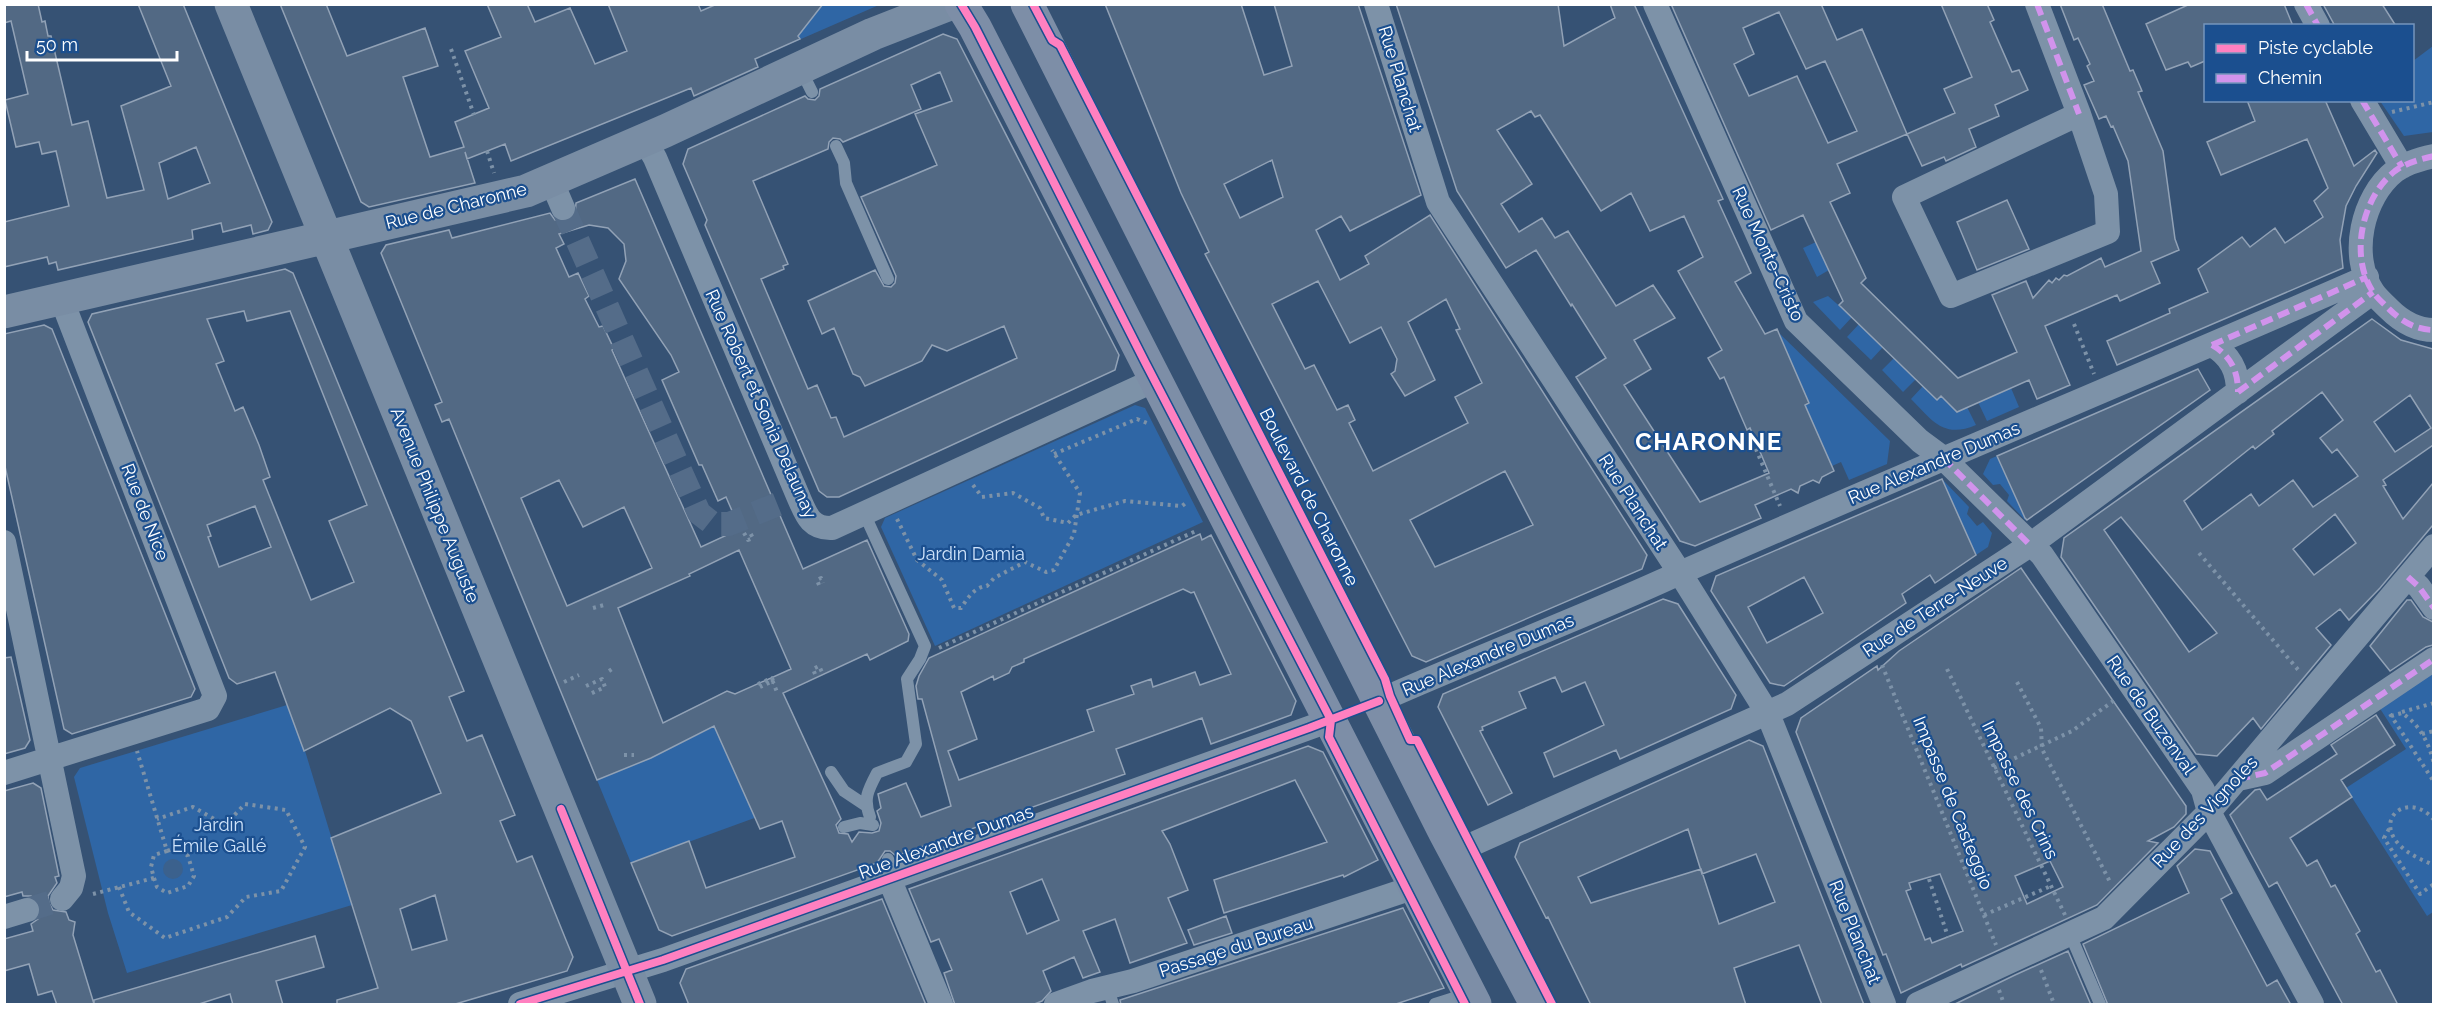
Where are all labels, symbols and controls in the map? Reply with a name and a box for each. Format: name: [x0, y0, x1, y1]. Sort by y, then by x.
street label: Rue Planchat: [1374, 23, 1427, 135]
scale bar: [27, 24, 177, 62]
legend: [2204, 24, 2414, 102]
text: 50 m: [36, 34, 78, 55]
text: Piste cyclable: [2258, 37, 2374, 58]
text: Chemin: [2258, 67, 2322, 88]
street label: Rue de Charonne: [383, 178, 529, 233]
street label: Rue Monte-Cristo: [1728, 183, 1809, 325]
street label: Rue Robert et Sonia Delaunay: [701, 286, 822, 522]
street label: Avenue Philippe Auguste: [387, 404, 484, 606]
street label: Boulevard de Charonne: [1255, 404, 1364, 590]
street label: Rue Alexandre Dumas: [1845, 417, 2023, 508]
district label: CHARONNE: [1635, 427, 1783, 456]
street label: Rue Planchat: [1595, 450, 1672, 554]
street label: Rue de Nice: [117, 460, 174, 564]
park label: Jardin Damia: [917, 543, 1025, 564]
street label: Rue de Terre-Neuve: [1858, 552, 2011, 661]
street label: Rue Alexandre Dumas: [1399, 609, 1577, 700]
street label: Rue de Buzenval: [2103, 651, 2200, 778]
street label: Impasse de Casteggio: [1909, 713, 1998, 893]
street label: Impasse des Crins: [1978, 717, 2063, 863]
street label: Rue des Vignoles: [2148, 751, 2262, 872]
street label: Rue Alexandre Dumas: [856, 800, 1036, 883]
park label: Jardin Émile Gallé: [172, 814, 267, 856]
street label: Rue Planchat: [1825, 877, 1886, 987]
street label: Passage du Bureau: [1156, 912, 1315, 981]

